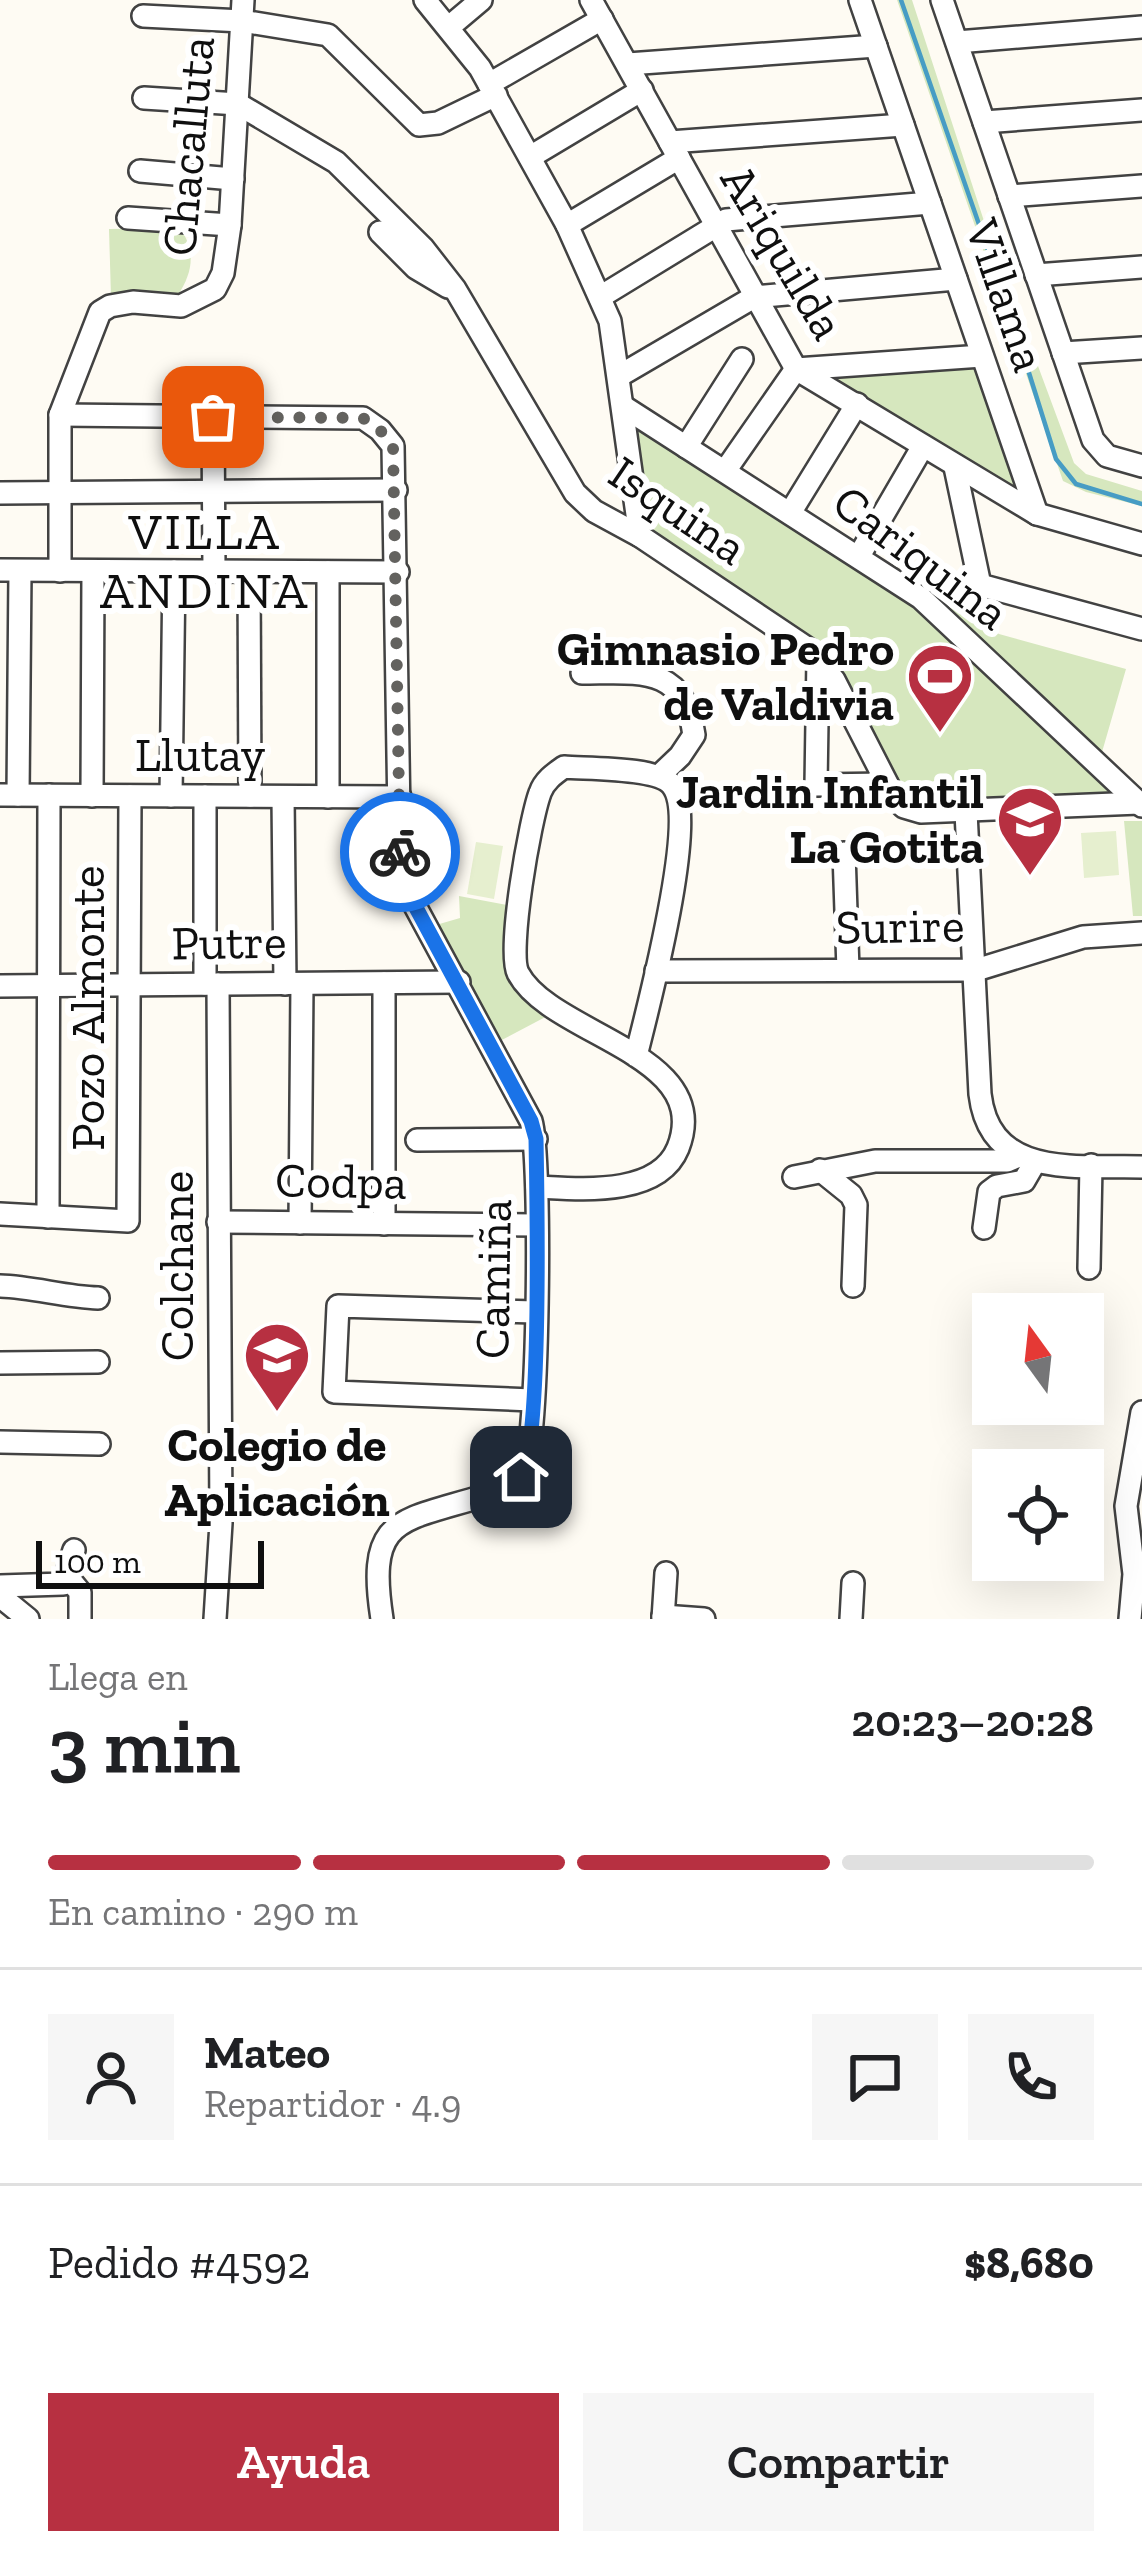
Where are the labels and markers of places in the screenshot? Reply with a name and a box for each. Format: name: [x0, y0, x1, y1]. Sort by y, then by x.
pin: [162, 366, 264, 468]
place label: Gimnasio Pedro de Valdivia: [557, 620, 894, 732]
sports icon: Gimnasio Pedro de Valdivia: [905, 641, 975, 735]
place label: Jardin Infantil La Gotita: [676, 763, 984, 875]
school or university icon: Jardin Infantil La Gotita: [995, 784, 1065, 878]
school or university icon: Colegio de Aplicación: [242, 1320, 312, 1414]
place label: Colegio de Aplicación: [164, 1416, 390, 1528]
pin: [470, 1426, 572, 1528]

